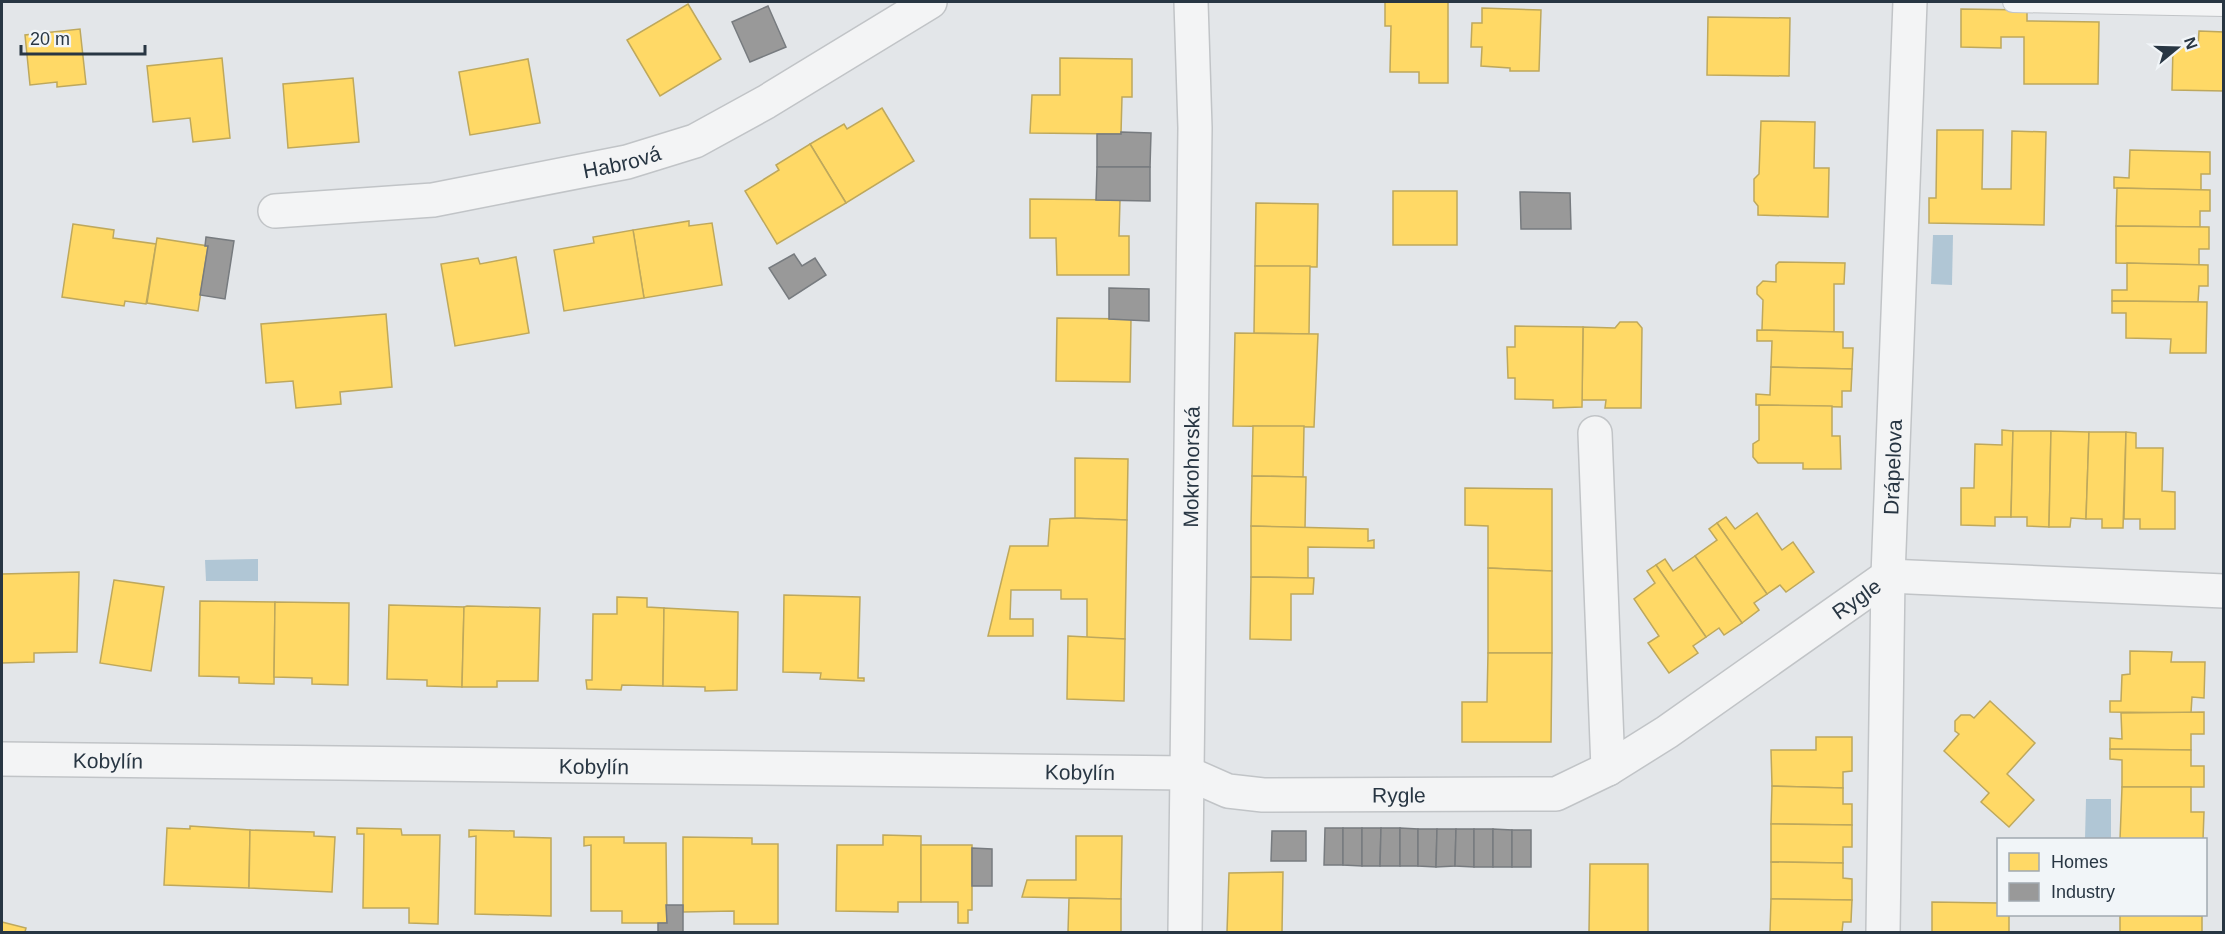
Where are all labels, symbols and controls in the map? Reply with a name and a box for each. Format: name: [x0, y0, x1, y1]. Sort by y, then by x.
scale bar: [21, 18, 146, 56]
north arrow: [2147, 18, 2207, 78]
text: 20 m: [30, 29, 70, 49]
text: N: [2181, 35, 2201, 52]
street label: Habrová: [581, 141, 664, 182]
street label: Mokrohorská: [1179, 406, 1203, 528]
street label: Drápelova: [1879, 419, 1906, 515]
street label: Rygle: [1828, 574, 1885, 623]
street label: Kobylín: [73, 748, 143, 772]
street label: Kobylín: [559, 754, 629, 778]
street label: Kobylín: [1045, 760, 1115, 784]
street label: Rygle: [1372, 783, 1426, 806]
legend: [1997, 838, 2207, 916]
text: Homes: [2051, 852, 2108, 872]
text: Industry: [2051, 882, 2115, 902]

